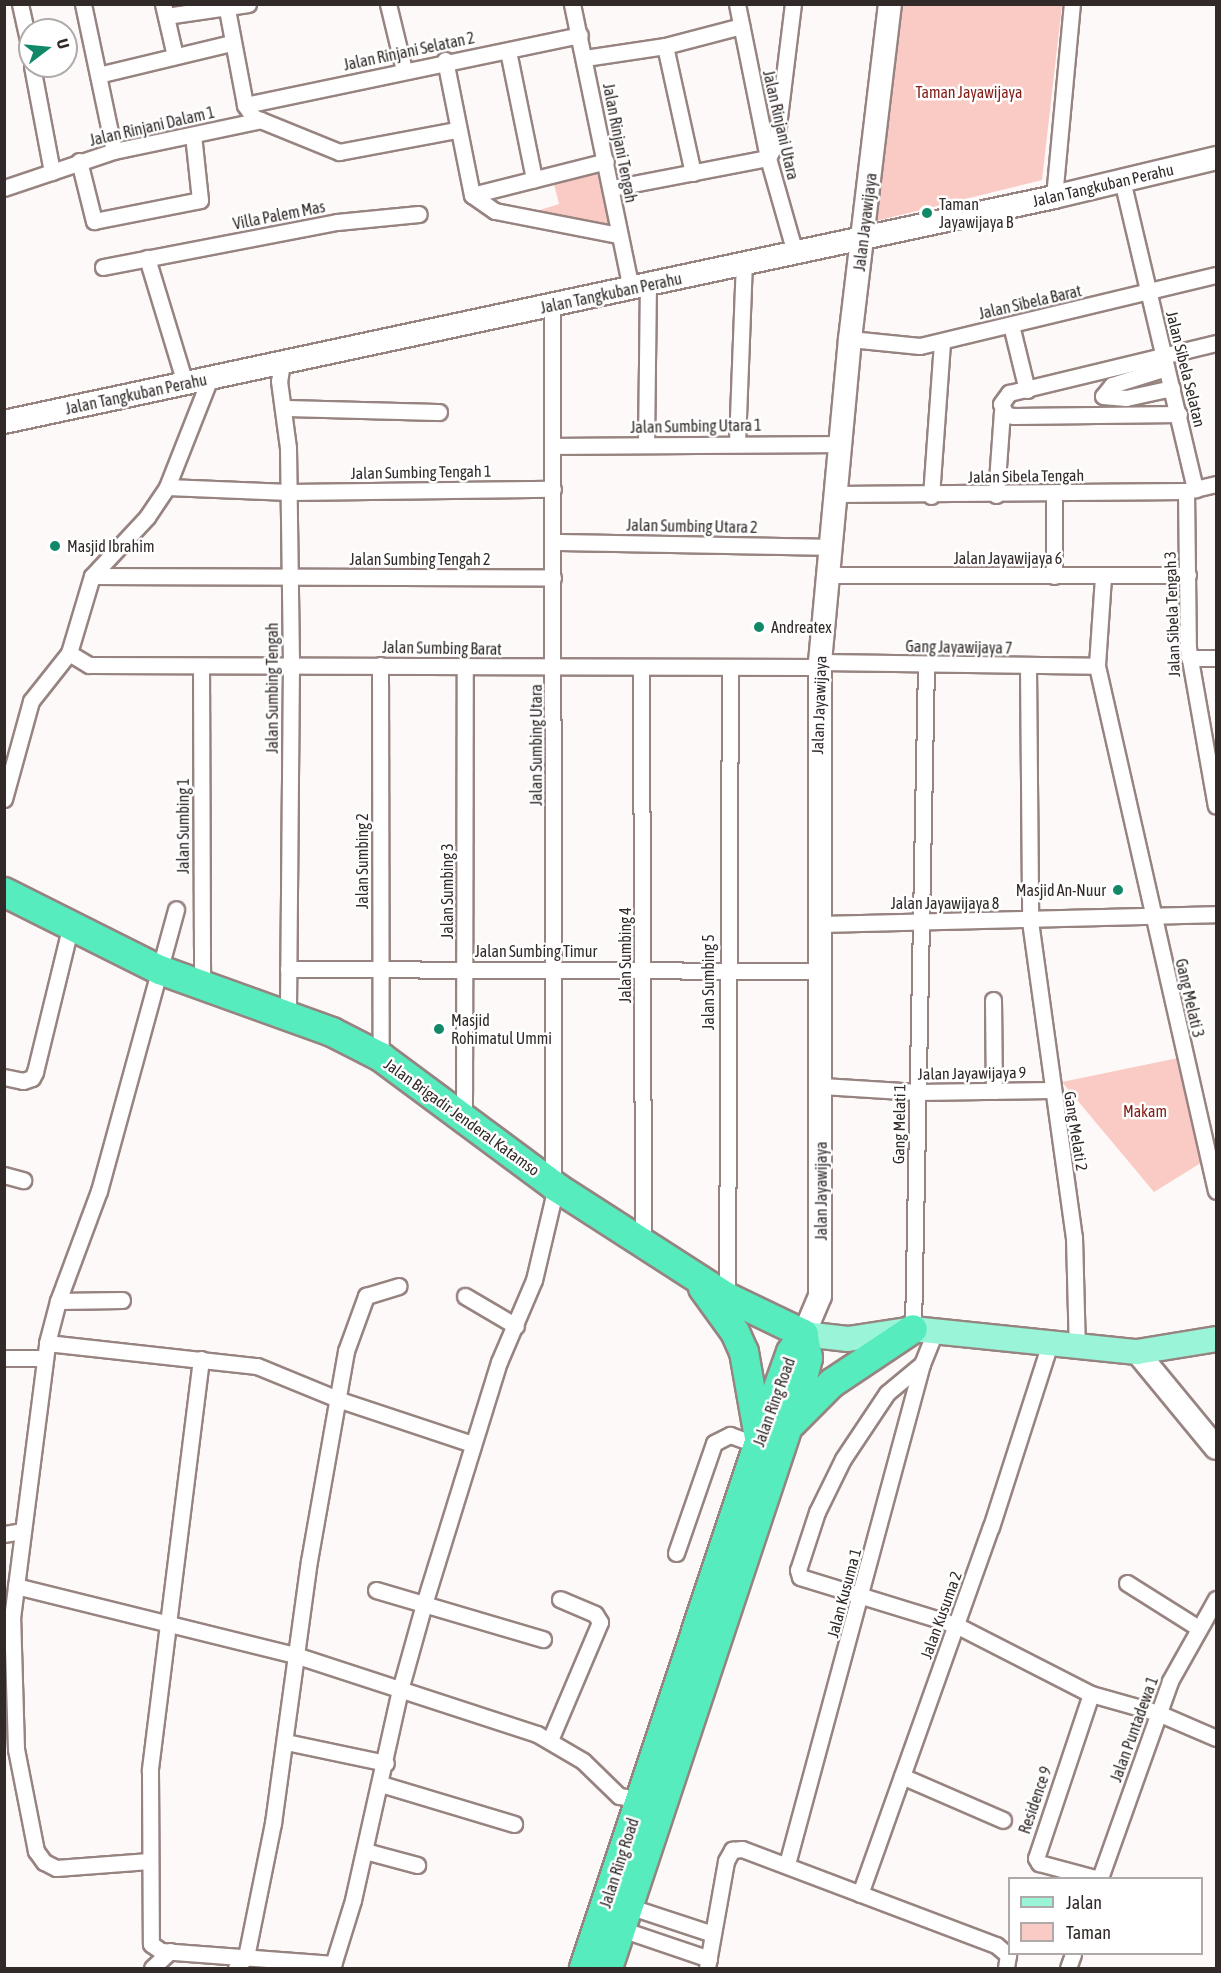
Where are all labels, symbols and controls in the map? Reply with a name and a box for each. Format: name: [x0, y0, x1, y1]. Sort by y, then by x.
north arrow: [18, 18, 78, 78]
street label: Jalan Rinjani Selatan 2: [342, 28, 476, 74]
text: U: [53, 37, 73, 51]
street label: Jalan Rinjani Utara: [759, 68, 803, 182]
street label: Jalan Rinjani Tengah: [599, 82, 641, 204]
park label: Taman Jayawijaya: [916, 82, 1022, 102]
street label: Jalan Rinjani Dalam 1: [88, 102, 216, 150]
street label: Jalan Tangkuban Perahu: [1031, 159, 1175, 211]
street label: Jalan Jayawijaya: [849, 172, 881, 272]
place label: Taman Jayawijaya B: [939, 194, 1013, 232]
street label: Villa Palem Mas: [231, 197, 327, 233]
marker: Taman Jayawijaya B: [920, 206, 934, 220]
street label: Jalan Tangkuban Perahu: [538, 269, 684, 317]
street label: Jalan Sibela Barat: [977, 281, 1083, 323]
street label: Jalan Sibela Selatan: [1162, 309, 1210, 429]
street label: Jalan Tangkuban Perahu: [63, 370, 209, 418]
street label: Jalan Sumbing Utara 1: [630, 415, 762, 437]
street label: Jalan Sumbing Tengah 1: [350, 461, 492, 483]
street label: Jalan Sibela Tengah: [968, 465, 1084, 487]
street label: Jalan Sumbing Utara 2: [626, 515, 758, 537]
place label: Masjid Ibrahim: [67, 536, 154, 556]
marker: Masjid Ibrahim: [48, 539, 62, 553]
street label: Jalan Jayawijaya 6: [954, 548, 1062, 568]
street label: Jalan Sumbing Tengah 2: [350, 549, 490, 569]
street label: Jalan Sibela Tengah 3: [1160, 551, 1184, 677]
place label: Andreatex: [771, 617, 832, 637]
marker: Andreatex: [752, 620, 766, 634]
street label: Jalan Sumbing Tengah: [262, 622, 282, 754]
street label: Gang Jayawijaya 7: [905, 636, 1013, 658]
street label: Jalan Sumbing Barat: [382, 637, 502, 659]
street label: Jalan Jayawijaya: [808, 655, 830, 755]
street label: Jalan Sumbing Utara: [526, 684, 546, 806]
street label: Jalan Sumbing 1: [173, 778, 193, 874]
street label: Jalan Sumbing 2: [352, 813, 372, 909]
street label: Jalan Sumbing 3: [437, 843, 457, 939]
place label: Masjid An-Nuur: [1016, 880, 1106, 900]
marker: Masjid An-Nuur: [1111, 883, 1125, 897]
street label: Jalan Jayawijaya 8: [891, 893, 999, 913]
street label: Jalan Sumbing 4: [615, 907, 635, 1003]
street label: Jalan Sumbing 5: [698, 934, 718, 1030]
street label: Jalan Sumbing Timur: [475, 941, 597, 961]
street label: Gang Melati 3: [1172, 957, 1208, 1039]
place label: Masjid Rohimatul Ummi: [451, 1010, 552, 1048]
marker: Masjid Rohimatul Ummi: [432, 1022, 446, 1036]
street label: Jalan Brigadir Jenderal Katamso: [381, 1054, 543, 1180]
street label: Jalan Jayawijaya 9: [918, 1062, 1026, 1084]
street label: Gang Melati 1: [889, 1084, 909, 1164]
street label: Gang Melati 2: [1060, 1090, 1092, 1172]
park label: Makam: [1123, 1101, 1167, 1121]
street label: Jalan Jayawijaya: [811, 1142, 831, 1240]
street label: Jalan Ring Road: [749, 1355, 799, 1449]
street label: Jalan Kusuma 1: [823, 1546, 865, 1640]
street label: Jalan Kusuma 2: [916, 1569, 966, 1661]
street label: Jalan Puntadewa 1: [1106, 1674, 1162, 1784]
street label: Residence 9: [1015, 1764, 1055, 1836]
street label: Jalan Ring Road: [595, 1816, 643, 1910]
legend: [1008, 1877, 1203, 1955]
text: Jalan: [1066, 1892, 1102, 1913]
text: Taman: [1066, 1922, 1111, 1943]

